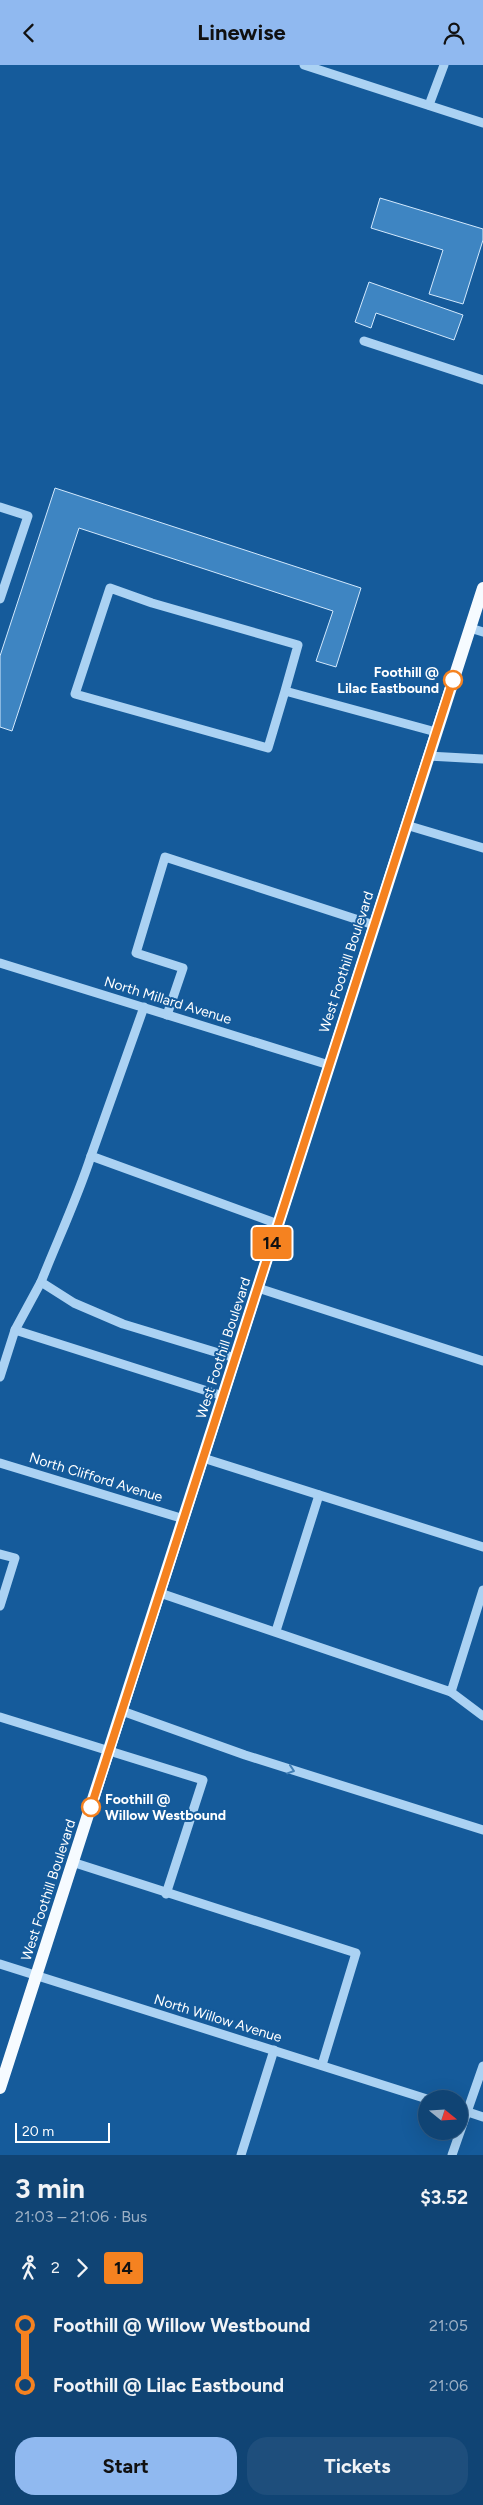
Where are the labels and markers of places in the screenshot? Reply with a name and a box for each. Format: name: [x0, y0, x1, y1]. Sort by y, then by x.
place label: Foothill @ Lilac Eastbound: [337, 664, 439, 697]
marker: Foothill @ Lilac Eastbound: [443, 670, 463, 690]
place label: Foothill @ Willow Westbound: [105, 1791, 226, 1824]
marker: Foothill @ Willow Westbound: [81, 1797, 101, 1817]

